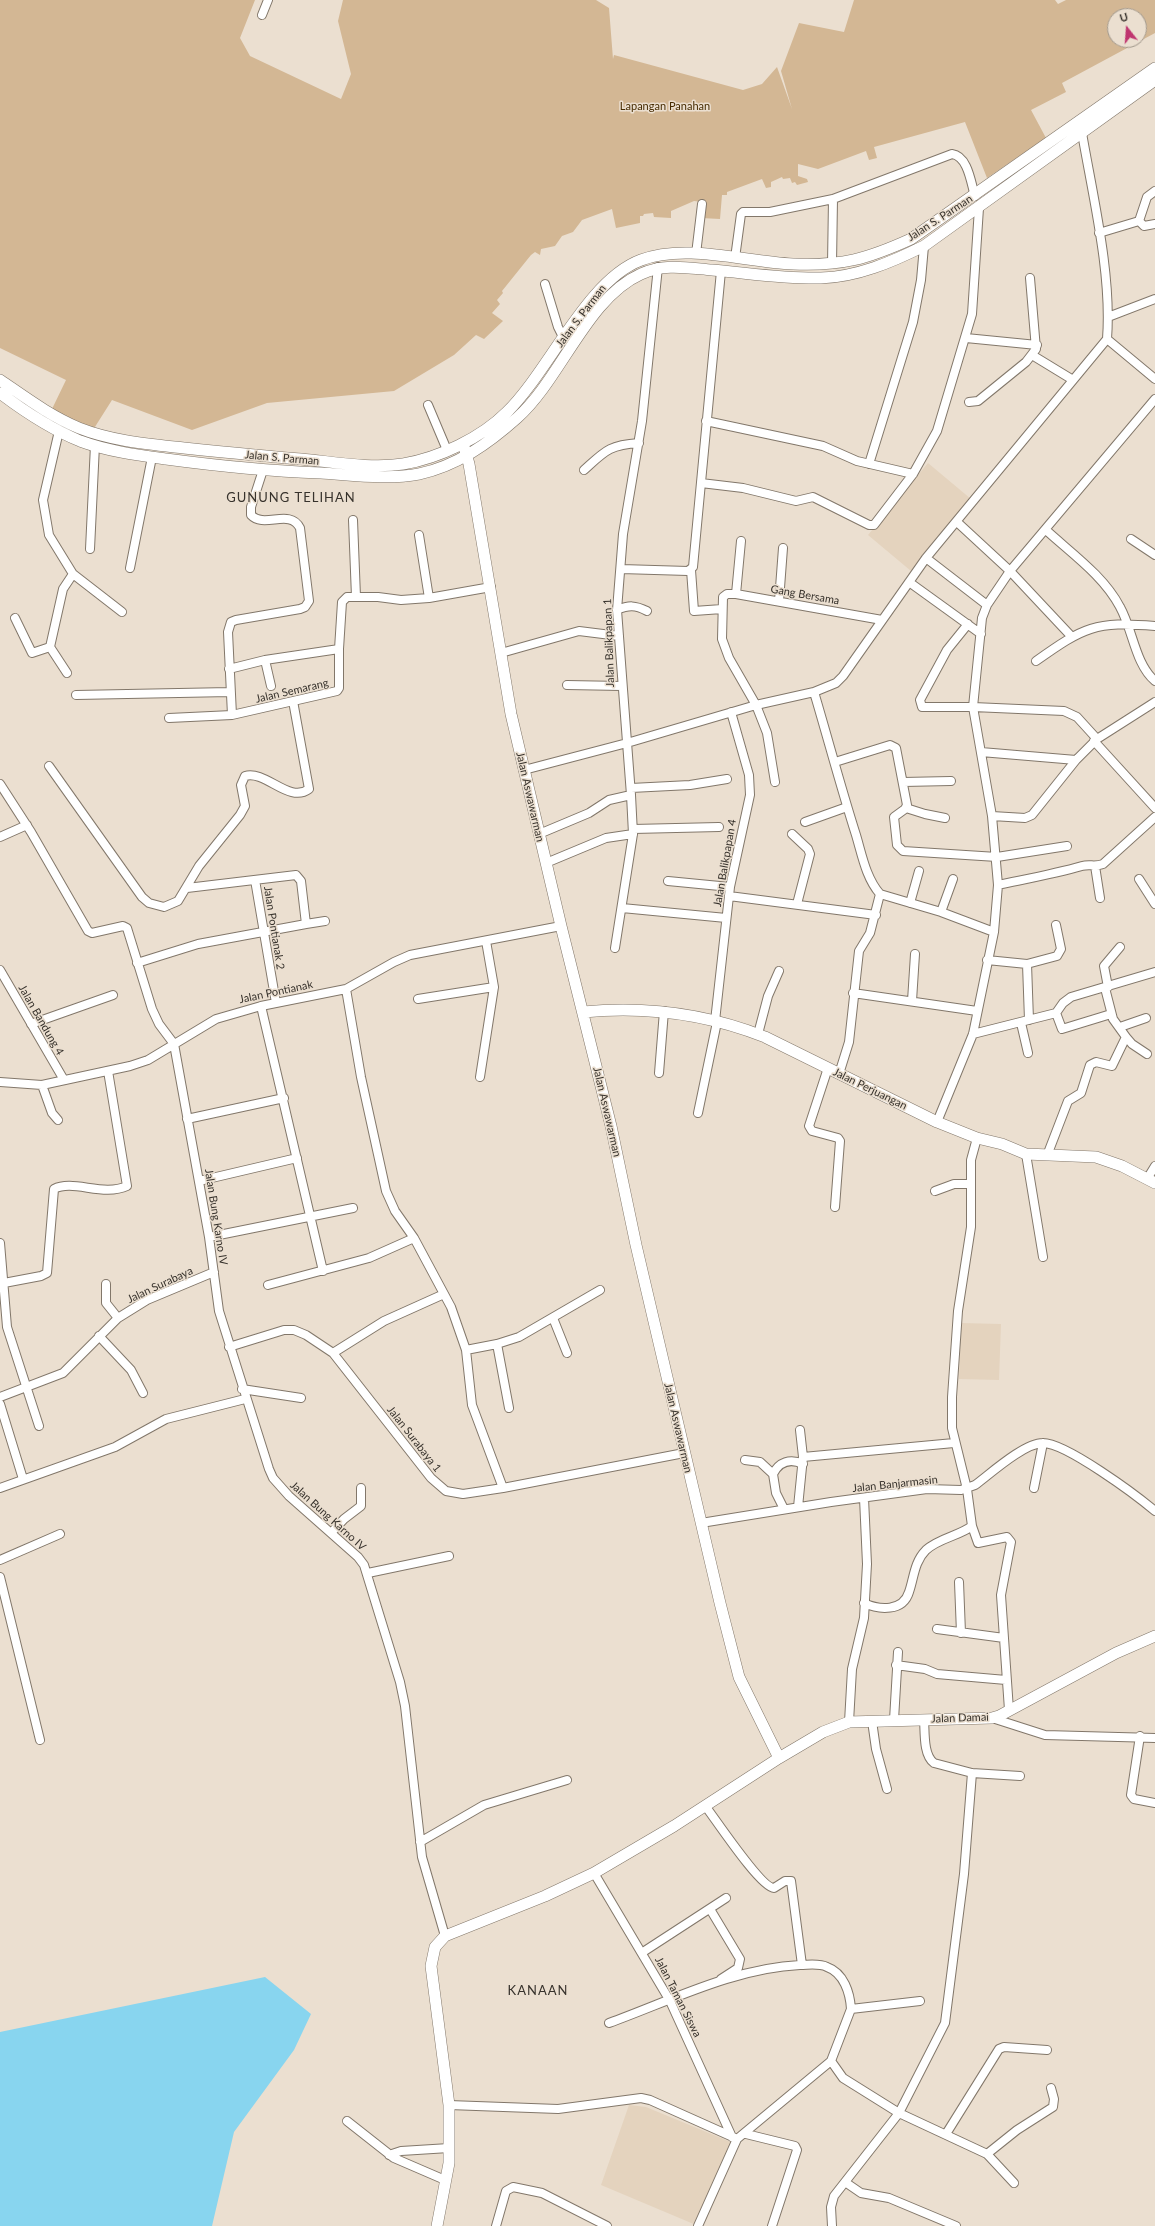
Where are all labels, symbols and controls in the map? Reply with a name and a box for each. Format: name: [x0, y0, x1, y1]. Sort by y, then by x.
north arrow: [1107, 8, 1147, 48]
text: U: [1118, 10, 1129, 24]
park label: Lapangan Panahan: [620, 99, 710, 113]
street label: Jalan S. Parman: [905, 192, 975, 244]
street label: Jalan S. Parman: [553, 282, 609, 350]
street label: Jalan S. Parman: [244, 448, 320, 468]
district label: GUNUNG TELIHAN: [226, 490, 356, 506]
street label: Gang Bersama: [770, 582, 840, 608]
street label: Jalan Balikpapan 1: [601, 598, 617, 688]
street label: Jalan Semarang: [254, 676, 330, 706]
street label: Jalan Aswawarman: [513, 751, 547, 843]
street label: Jalan Balikpapan 4: [711, 818, 739, 908]
street label: Jalan Pontianak 2: [261, 885, 287, 971]
street label: Jalan Pontianak: [238, 978, 314, 1006]
street label: Jalan Bandung 4: [16, 983, 66, 1057]
street label: Jalan Perjuangan: [831, 1065, 909, 1113]
street label: Jalan Aswawarman: [590, 1066, 624, 1158]
street label: Jalan Bung Karno IV: [202, 1168, 230, 1266]
street label: Jalan Surabaya: [125, 1264, 195, 1306]
street label: Jalan Aswawarman: [661, 1382, 695, 1474]
street label: Jalan Surabaya 1: [384, 1403, 444, 1475]
street label: Jalan Banjarmasin: [852, 1473, 938, 1495]
street label: Jalan Bung Karno IV: [287, 1479, 369, 1553]
street label: Jalan Damai: [931, 1710, 989, 1726]
street label: Jalan Taman Siswa: [652, 1955, 704, 2039]
district label: KANAAN: [508, 1983, 568, 1999]

